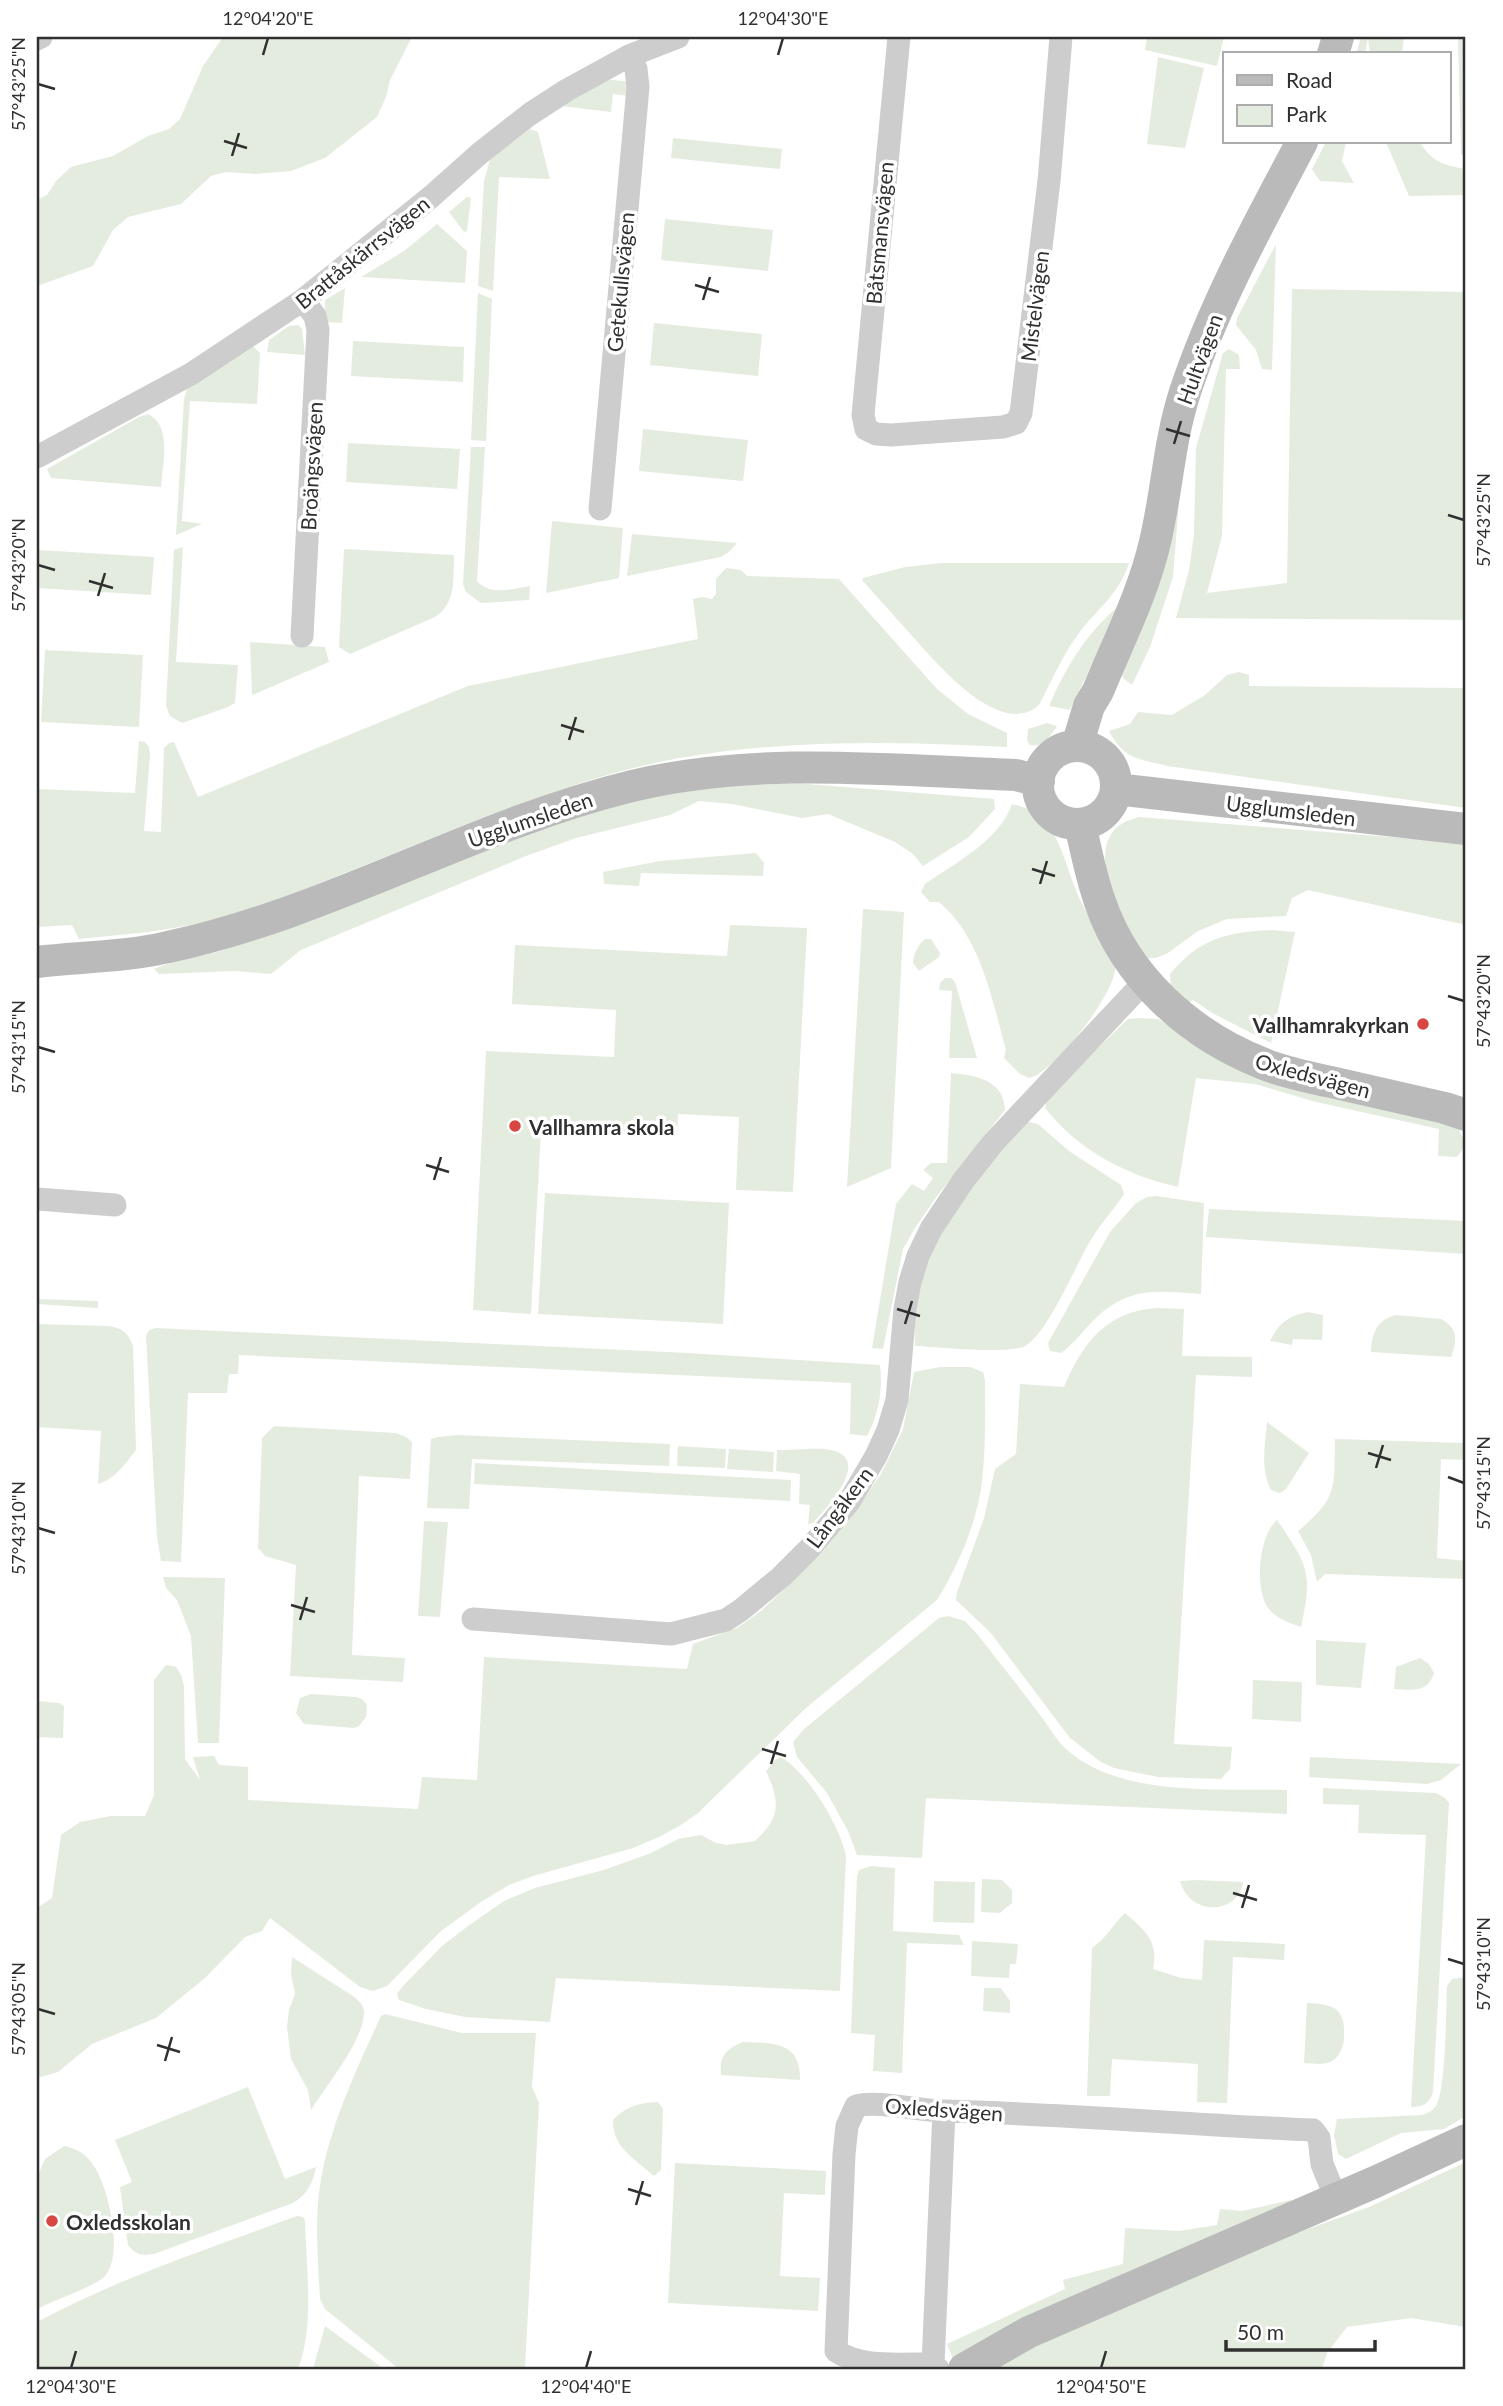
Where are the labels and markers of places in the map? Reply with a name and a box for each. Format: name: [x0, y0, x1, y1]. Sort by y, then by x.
place label: Vallhamrakyrkan: [1252, 1012, 1409, 1037]
marker: Vallhamrakyrkan: [1415, 1016, 1431, 1032]
place label: Vallhamra skola: [528, 1114, 674, 1139]
marker: Vallhamra skola: [507, 1118, 523, 1134]
place label: Oxledsskolan: [66, 2209, 191, 2234]
marker: Oxledsskolan: [44, 2213, 60, 2229]

